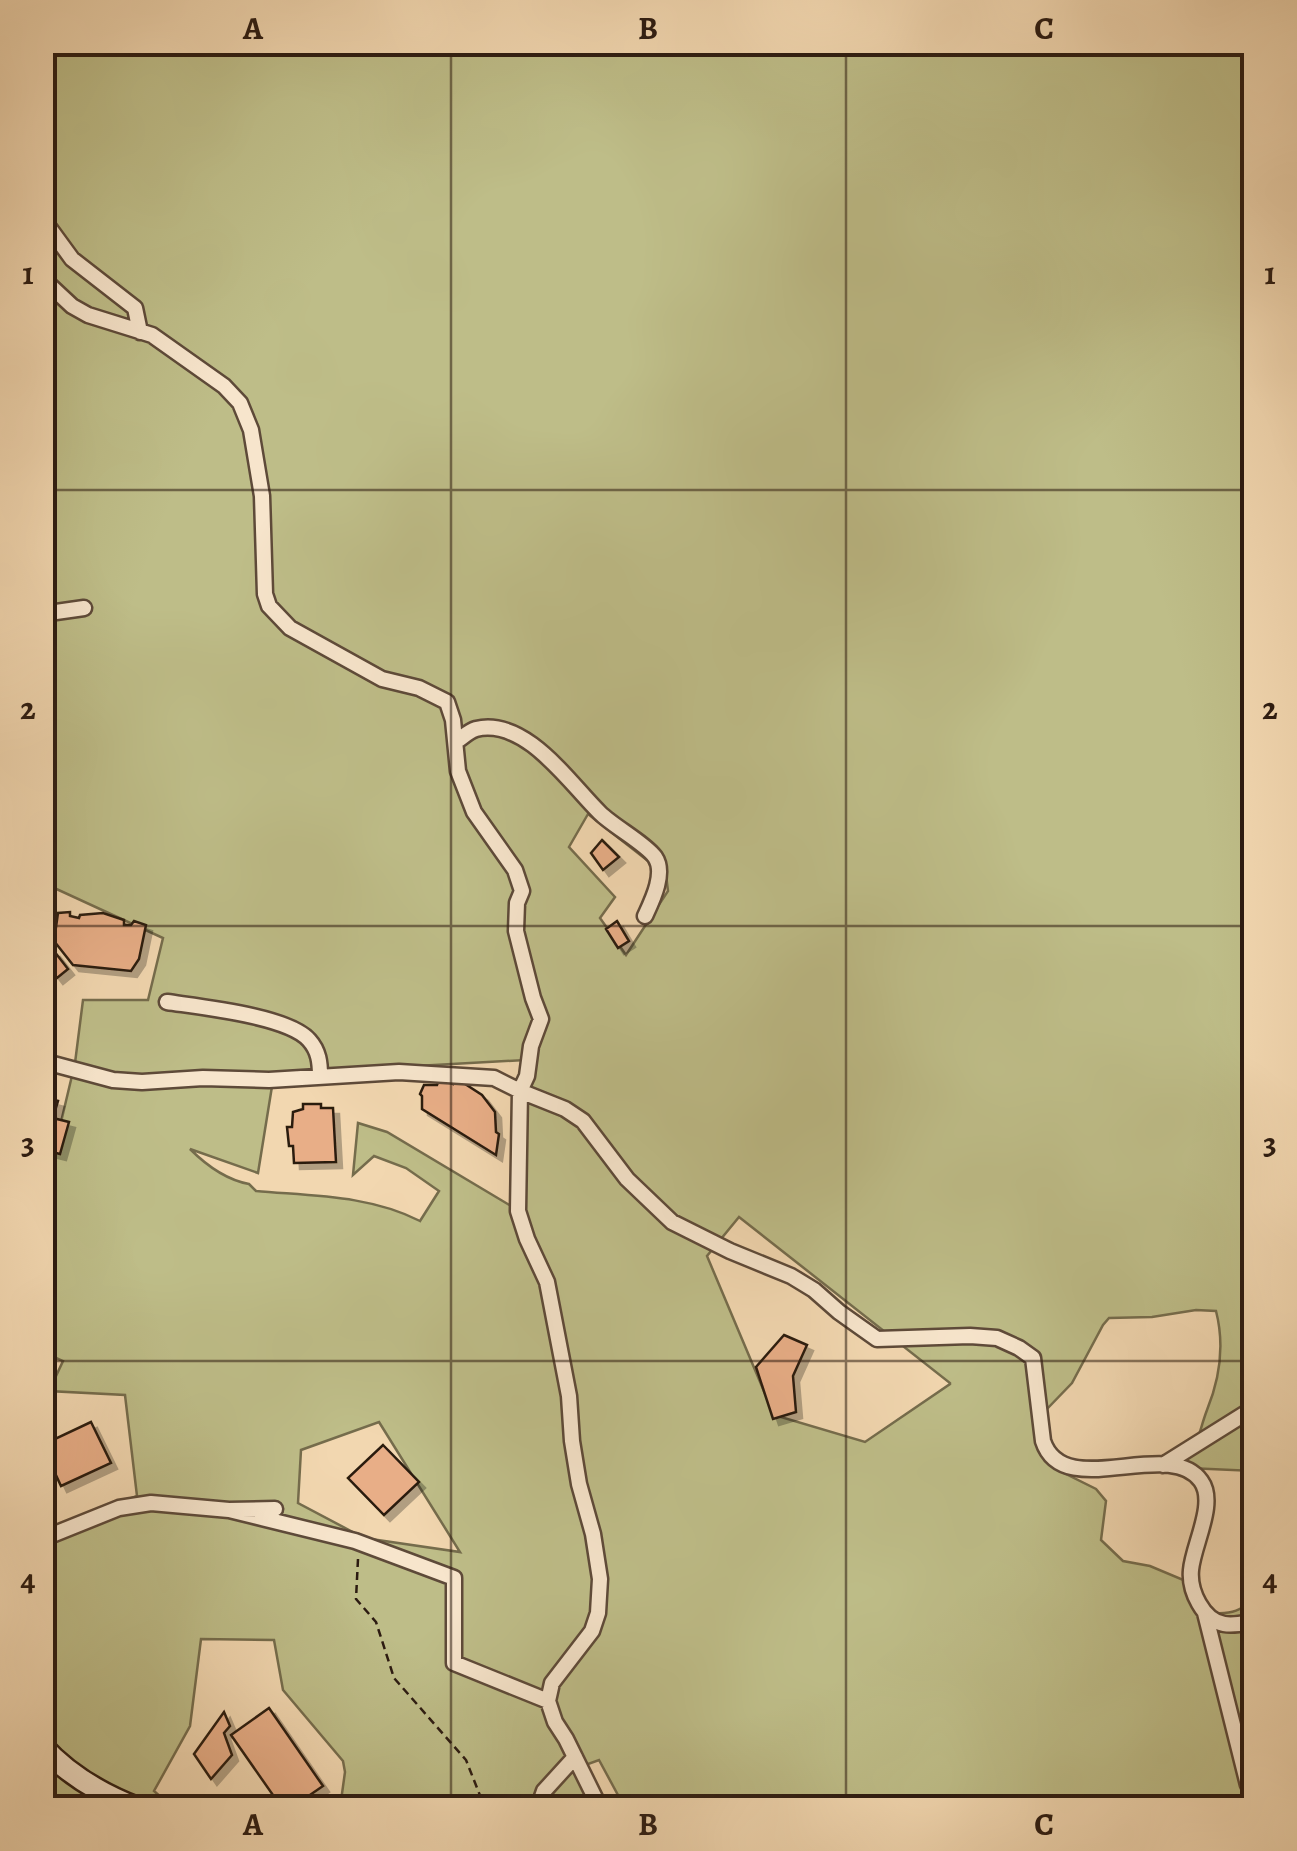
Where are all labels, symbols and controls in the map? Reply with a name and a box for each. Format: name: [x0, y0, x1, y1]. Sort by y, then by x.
text: A: [242, 6, 264, 50]
text: B: [638, 6, 658, 50]
text: C: [1034, 6, 1054, 50]
text: 1: [22, 251, 34, 295]
text: 1: [1264, 251, 1276, 295]
text: 2: [20, 686, 36, 730]
text: 2: [1262, 686, 1278, 730]
text: 3: [21, 1121, 35, 1165]
text: 3: [1263, 1121, 1277, 1165]
text: 4: [20, 1557, 36, 1601]
text: 4: [1262, 1557, 1278, 1601]
text: A: [242, 1802, 264, 1846]
text: B: [638, 1802, 658, 1846]
text: C: [1034, 1802, 1054, 1846]

